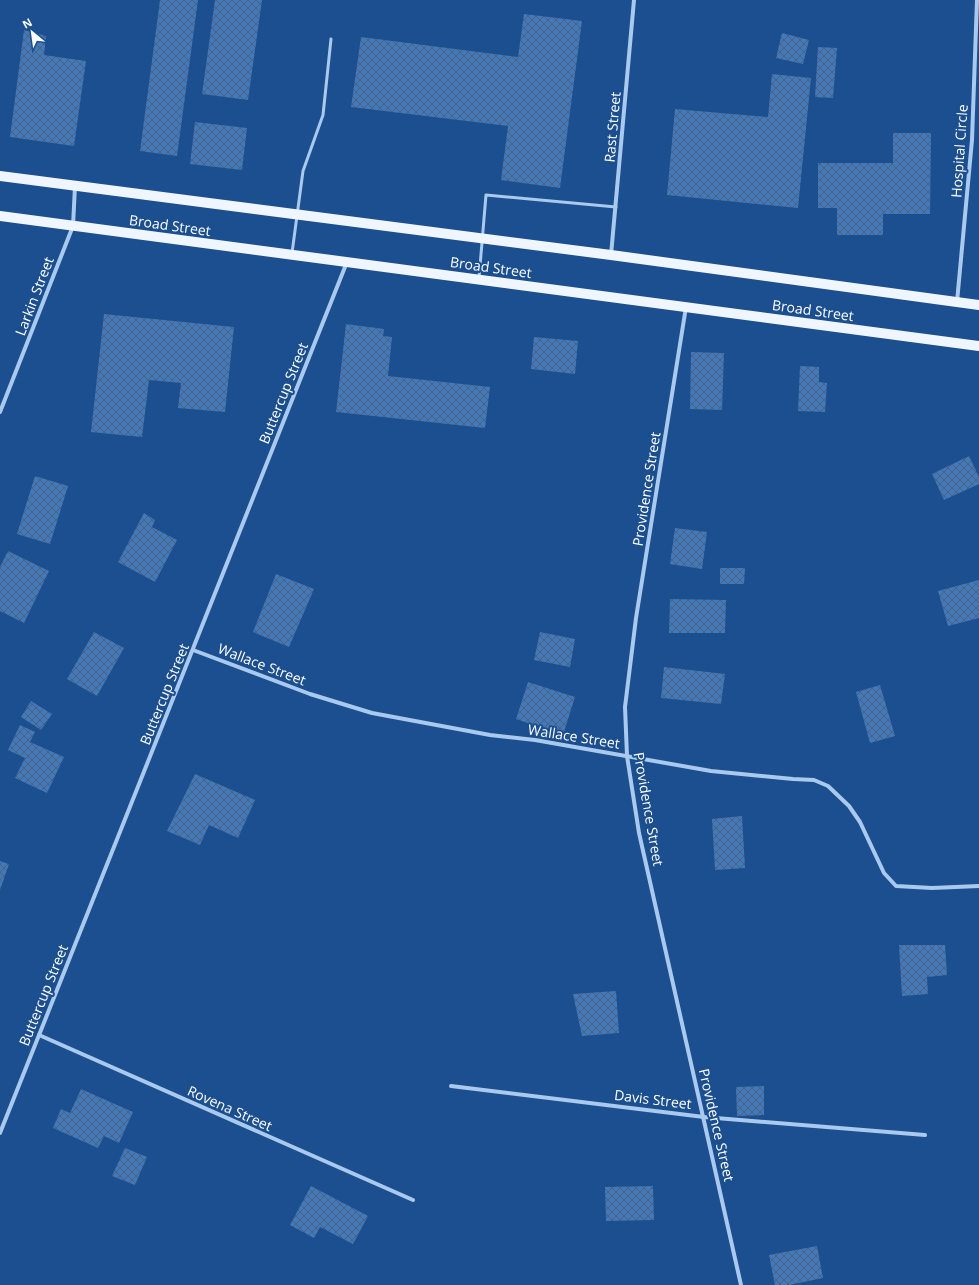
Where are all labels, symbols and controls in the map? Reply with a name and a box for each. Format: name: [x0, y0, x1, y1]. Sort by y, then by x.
north arrow: [12, 12, 52, 52]
text: N: [19, 14, 34, 32]
street label: Rast Street: [599, 91, 625, 163]
street label: Hospital Circle: [946, 104, 972, 198]
street label: Broad Street: [128, 210, 212, 240]
street label: Broad Street: [449, 252, 533, 282]
street label: Larkin Street: [10, 254, 58, 338]
street label: Broad Street: [771, 295, 855, 325]
street label: Buttercup Street: [254, 339, 312, 447]
street label: Providence Street: [628, 431, 664, 547]
street label: Wallace Street: [215, 638, 309, 690]
street label: Buttercup Street: [135, 640, 193, 748]
street label: Wallace Street: [527, 719, 621, 753]
street label: Providence Street: [630, 751, 668, 867]
street label: Buttercup Street: [14, 941, 72, 1049]
street label: Providence Street: [695, 1067, 739, 1183]
street label: Rovena Street: [185, 1081, 275, 1135]
street label: Davis Street: [613, 1085, 693, 1113]

